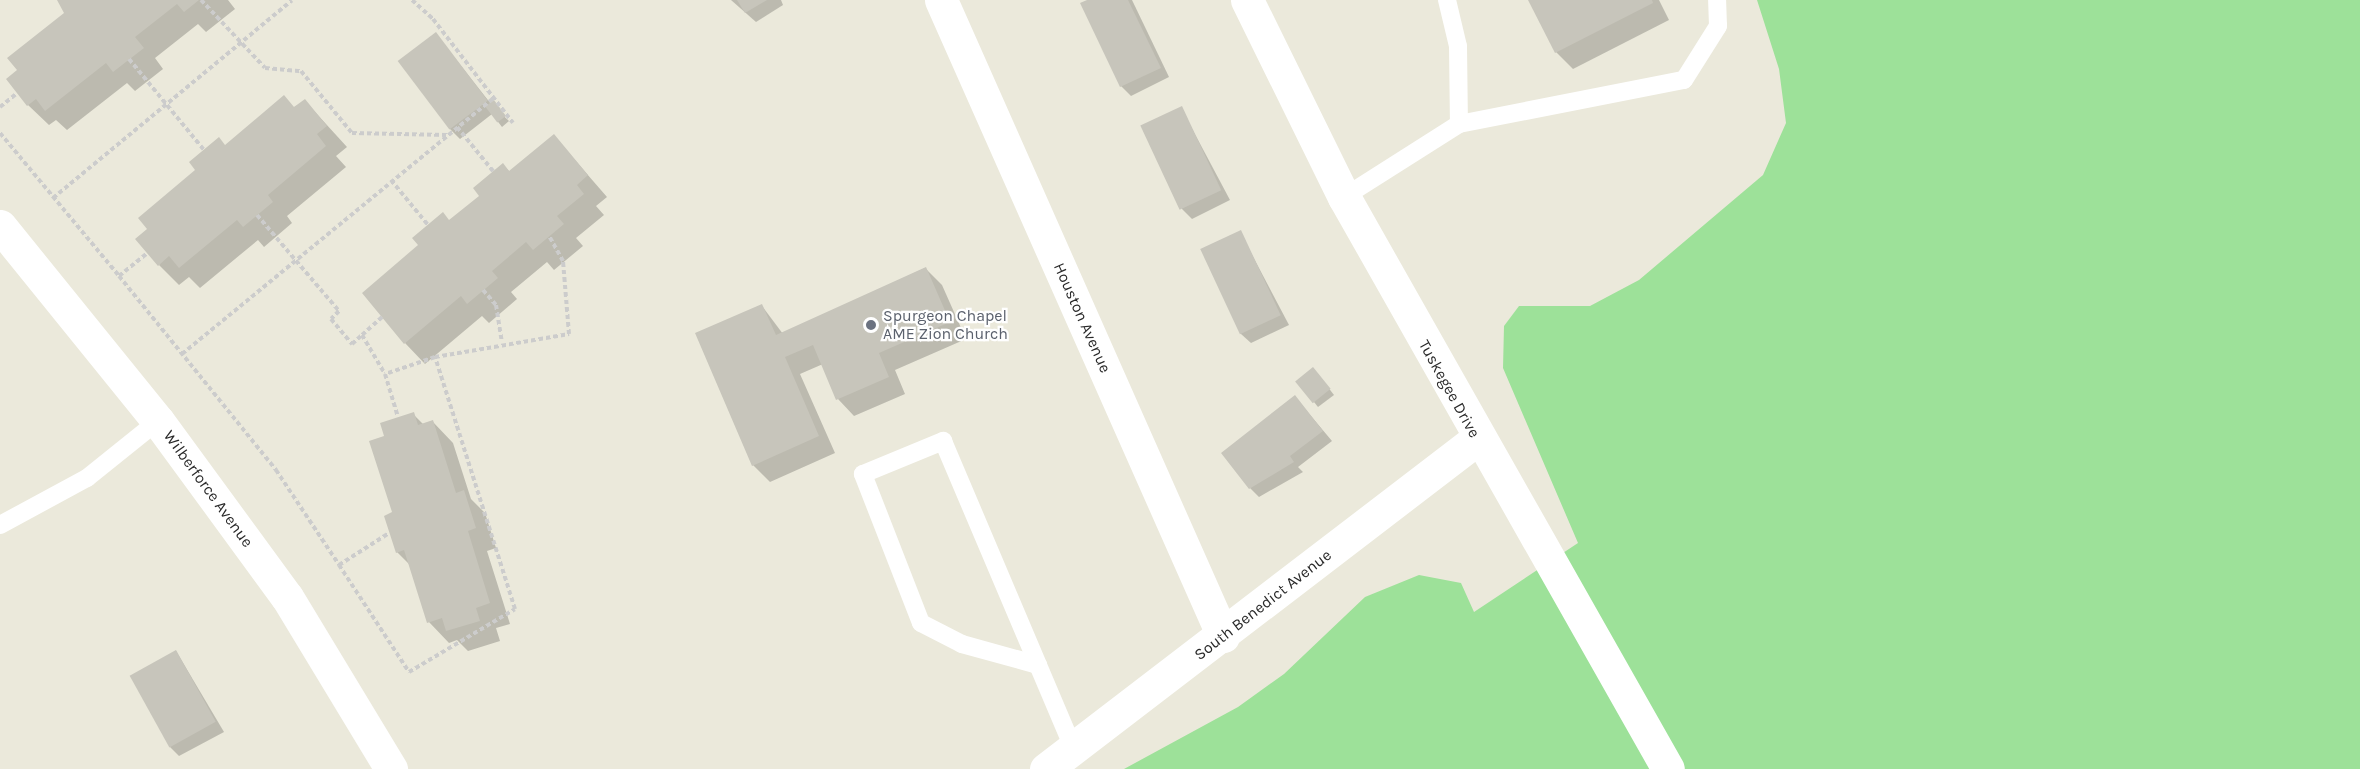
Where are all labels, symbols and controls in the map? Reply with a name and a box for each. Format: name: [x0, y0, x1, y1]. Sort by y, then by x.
street label: Houston Avenue: [1049, 260, 1115, 376]
place label: Spurgeon Chapel AME Zion Church: [883, 306, 1008, 344]
marker: Spurgeon Chapel AME Zion Church: [864, 318, 878, 332]
street label: Tuskegee Drive: [1414, 337, 1484, 441]
street label: Wilberforce Avenue: [159, 427, 257, 551]
street label: South Benedict Avenue: [1191, 546, 1335, 664]

